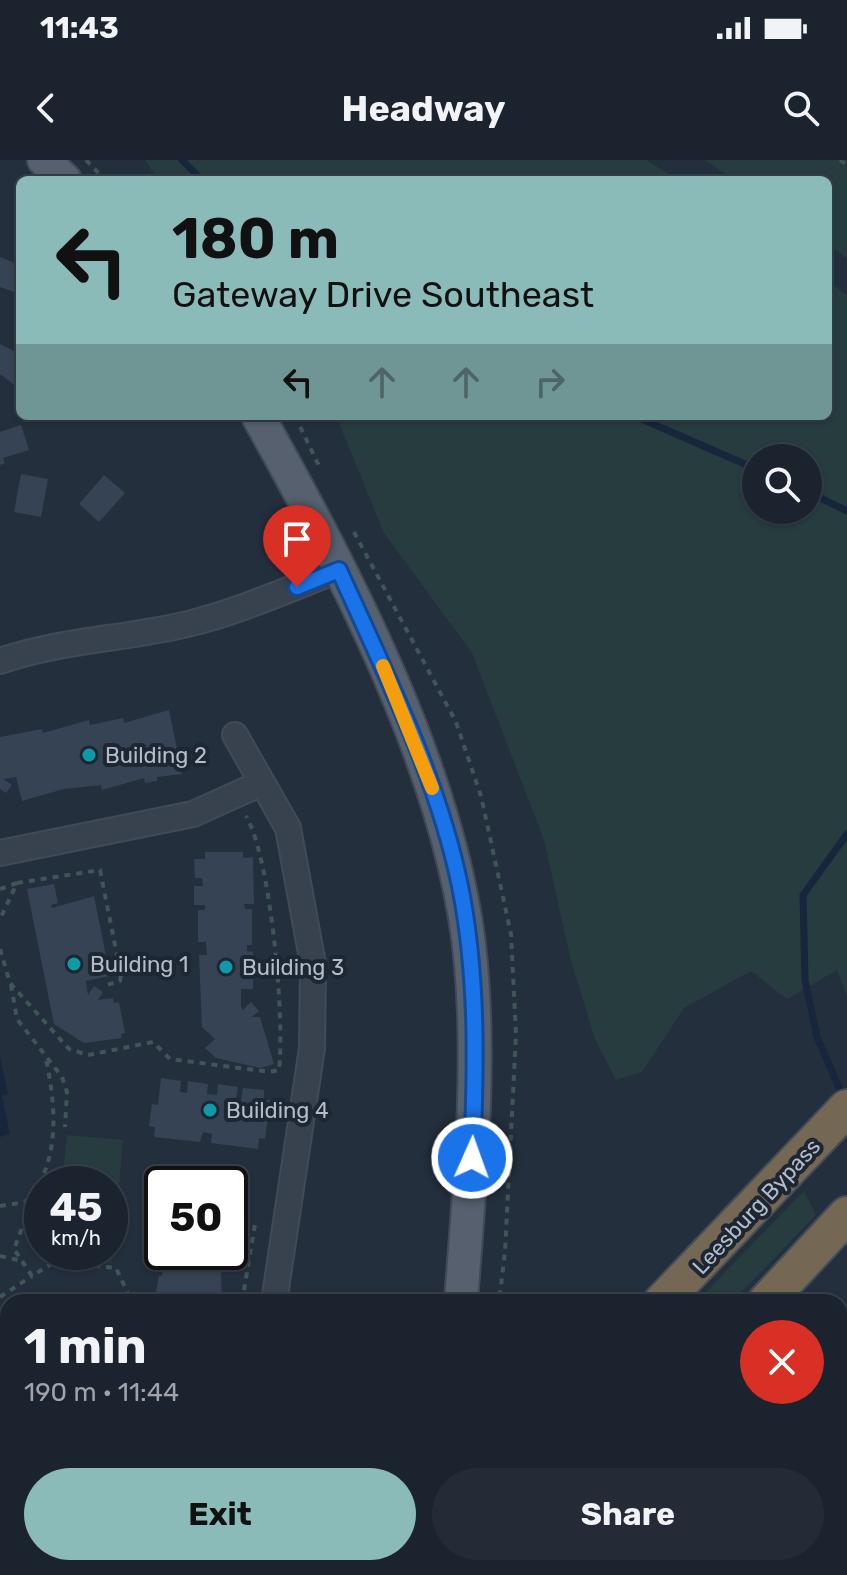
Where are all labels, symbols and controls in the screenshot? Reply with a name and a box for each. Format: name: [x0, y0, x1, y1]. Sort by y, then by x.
text: 11:43: [40, 10, 119, 46]
icon: back: [24, 86, 68, 130]
icon: search: [779, 86, 823, 130]
text: Headway: [342, 87, 505, 130]
text: 180 m: [172, 206, 339, 272]
icon: left: [40, 208, 144, 312]
text: Gateway Drive Southeast: [172, 273, 594, 316]
icon: left: [276, 360, 320, 404]
icon: ahead: [360, 360, 404, 404]
icon: ahead: [444, 360, 488, 404]
icon: right: [528, 360, 572, 404]
map controls: [742, 444, 822, 524]
button: search: [742, 444, 822, 524]
pin: [263, 505, 331, 587]
icon: arrive: [275, 517, 319, 561]
place label: Building 2: [105, 742, 207, 769]
marker: Building 2: [80, 746, 98, 764]
place label: Building 1: [90, 951, 188, 978]
place label: Building 3: [242, 954, 344, 981]
marker: Building 1: [65, 955, 83, 973]
marker: Building 3: [217, 958, 235, 976]
place label: Building 4: [226, 1097, 329, 1124]
marker: Building 4: [201, 1101, 219, 1119]
position arrow: [430, 1116, 514, 1200]
street label: Leesburg Bypass: [687, 1133, 826, 1280]
speed limit sign: 50: [144, 1166, 248, 1270]
text: 45: [49, 1184, 103, 1231]
text: km/h: [51, 1226, 101, 1250]
text: 1 min: [24, 1318, 147, 1375]
button: close: [740, 1320, 824, 1404]
text: 190 m · 11:44: [24, 1377, 179, 1408]
button: Exit: [24, 1468, 416, 1560]
button: Share: [432, 1468, 824, 1560]

